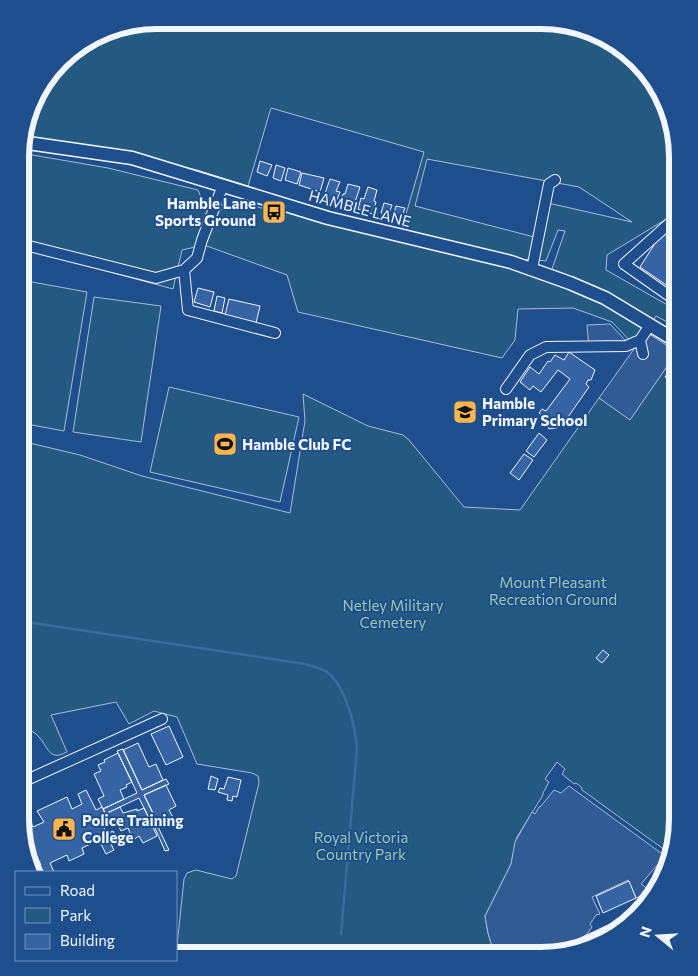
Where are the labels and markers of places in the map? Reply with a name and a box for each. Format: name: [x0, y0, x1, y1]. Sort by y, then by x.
place label: Hamble Lane Sports Ground: [155, 194, 256, 229]
bus stop icon: Hamble Lane Sports Ground: [261, 199, 287, 225]
place label: Hamble Primary School: [482, 394, 587, 429]
school or university icon: Hamble Primary School: [452, 399, 478, 425]
sports icon: Hamble Club FC: [212, 431, 238, 457]
place label: Hamble Club FC: [242, 435, 352, 453]
place label: Police Training College: [82, 811, 183, 846]
public building icon: Police Training College: [51, 816, 77, 842]

